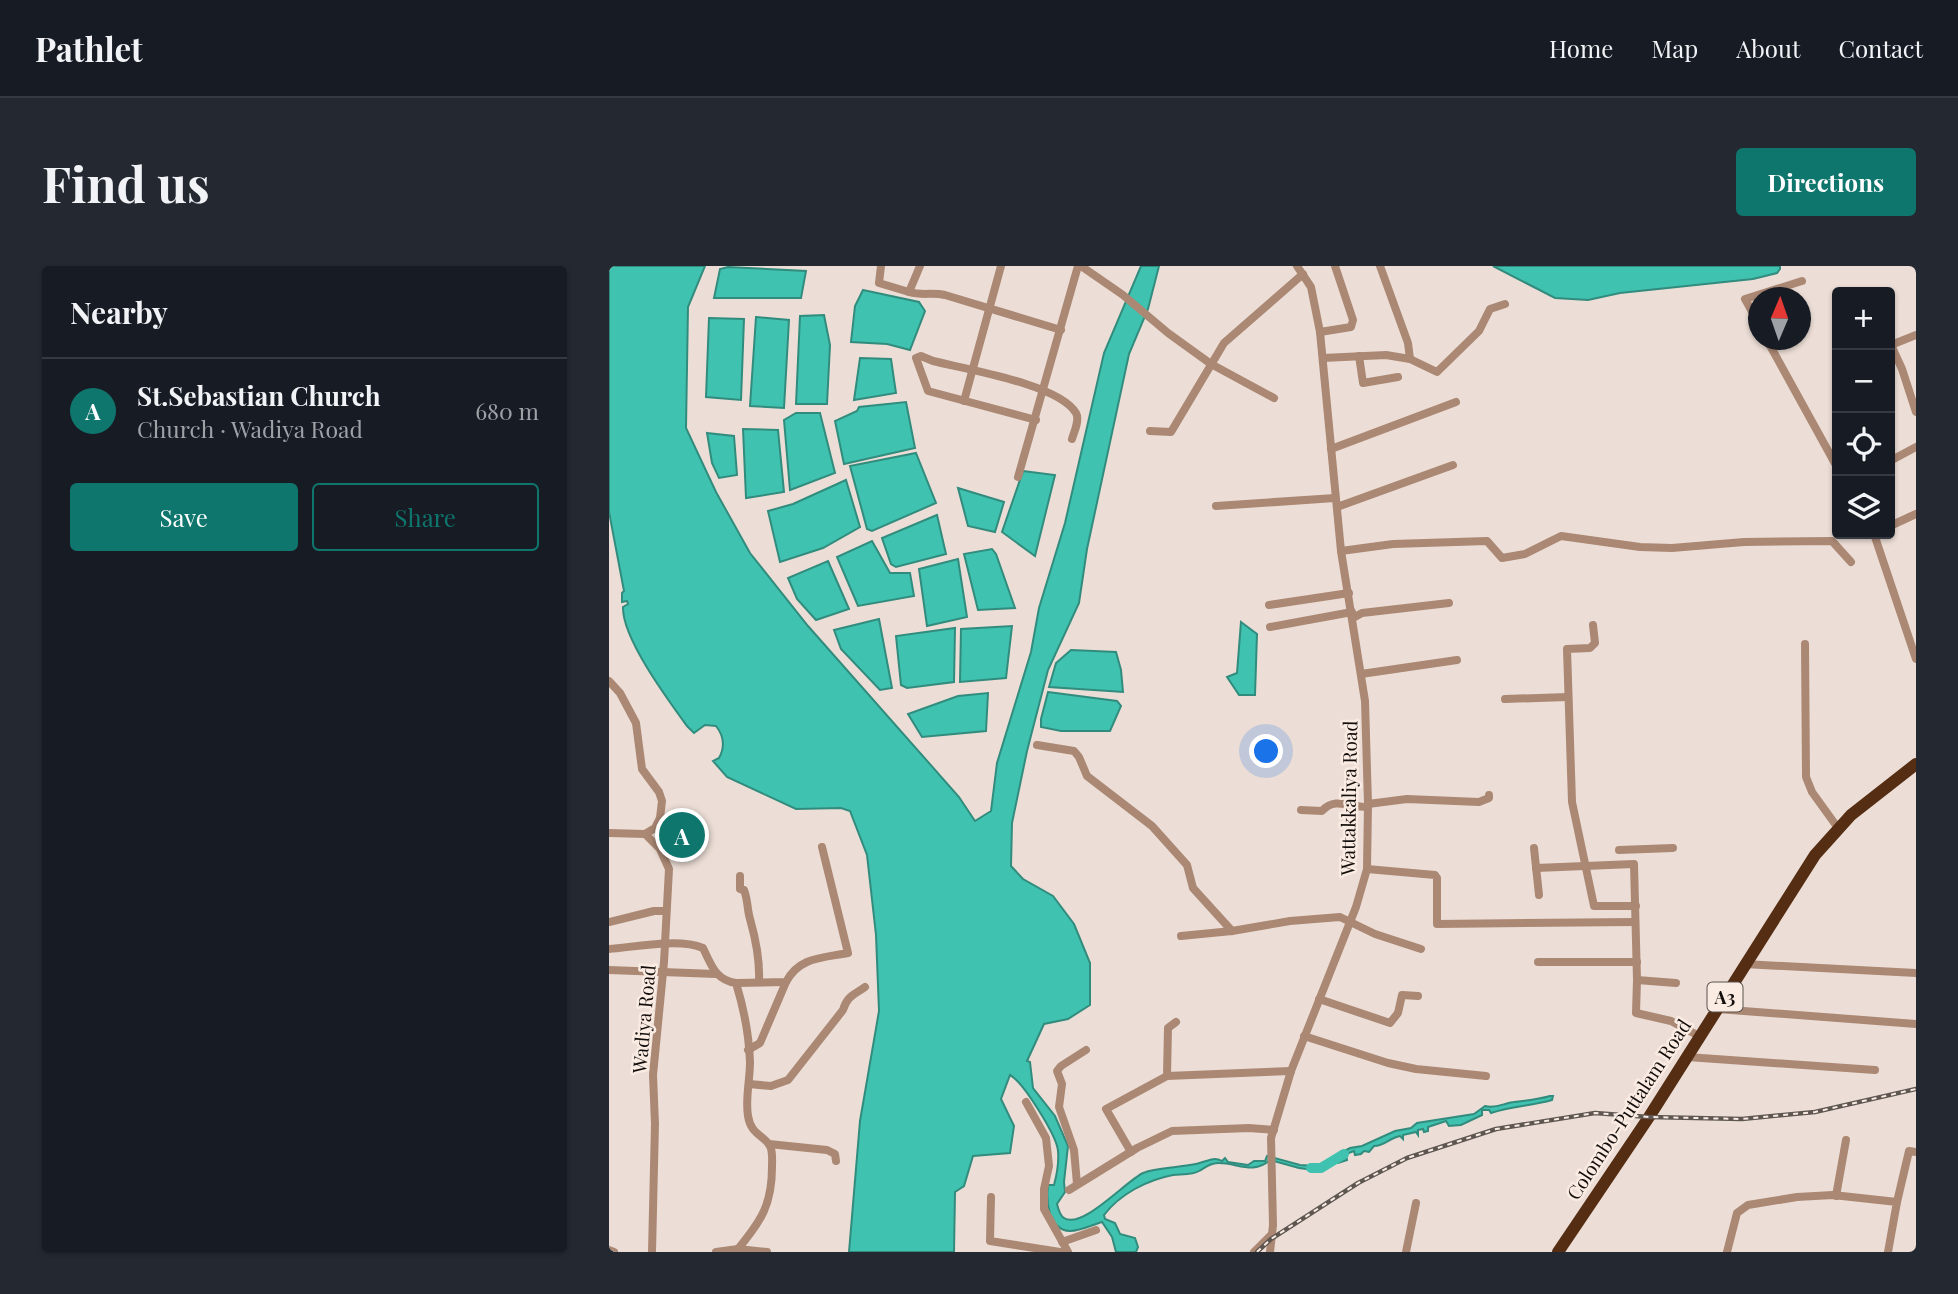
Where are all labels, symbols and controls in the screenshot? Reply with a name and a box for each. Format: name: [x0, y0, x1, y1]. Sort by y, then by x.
text: Pathlet: [35, 26, 143, 70]
text: Home: [1549, 32, 1613, 64]
text: Map: [1651, 32, 1698, 64]
text: About: [1736, 32, 1800, 64]
text: Contact: [1838, 32, 1923, 64]
button: Directions: [1736, 148, 1916, 216]
text: Find us: [42, 150, 210, 215]
north arrow: [1748, 287, 1811, 350]
map controls: [1832, 287, 1895, 539]
button: +: [1832, 287, 1895, 350]
text: Nearby: [70, 292, 168, 332]
button: −: [1832, 350, 1895, 413]
text: St.Sebastian Church: [137, 378, 381, 413]
text: A: [85, 395, 101, 426]
text: 680 m: [475, 395, 539, 426]
text: Church · Wadiya Road: [137, 413, 363, 444]
button: locate: [1832, 413, 1895, 476]
button: layers: [1832, 476, 1895, 539]
button: Save: [70, 483, 298, 551]
button: Share: [312, 483, 539, 551]
street label: Wattakkaliya Road: [1334, 720, 1362, 877]
your location: [1249, 734, 1283, 768]
pin: A: [659, 809, 705, 861]
street label: Wadiya Road: [625, 964, 661, 1075]
road number: A3: [1707, 982, 1743, 1012]
street label: Colombo-Puttalam Road: [1560, 1014, 1696, 1204]

